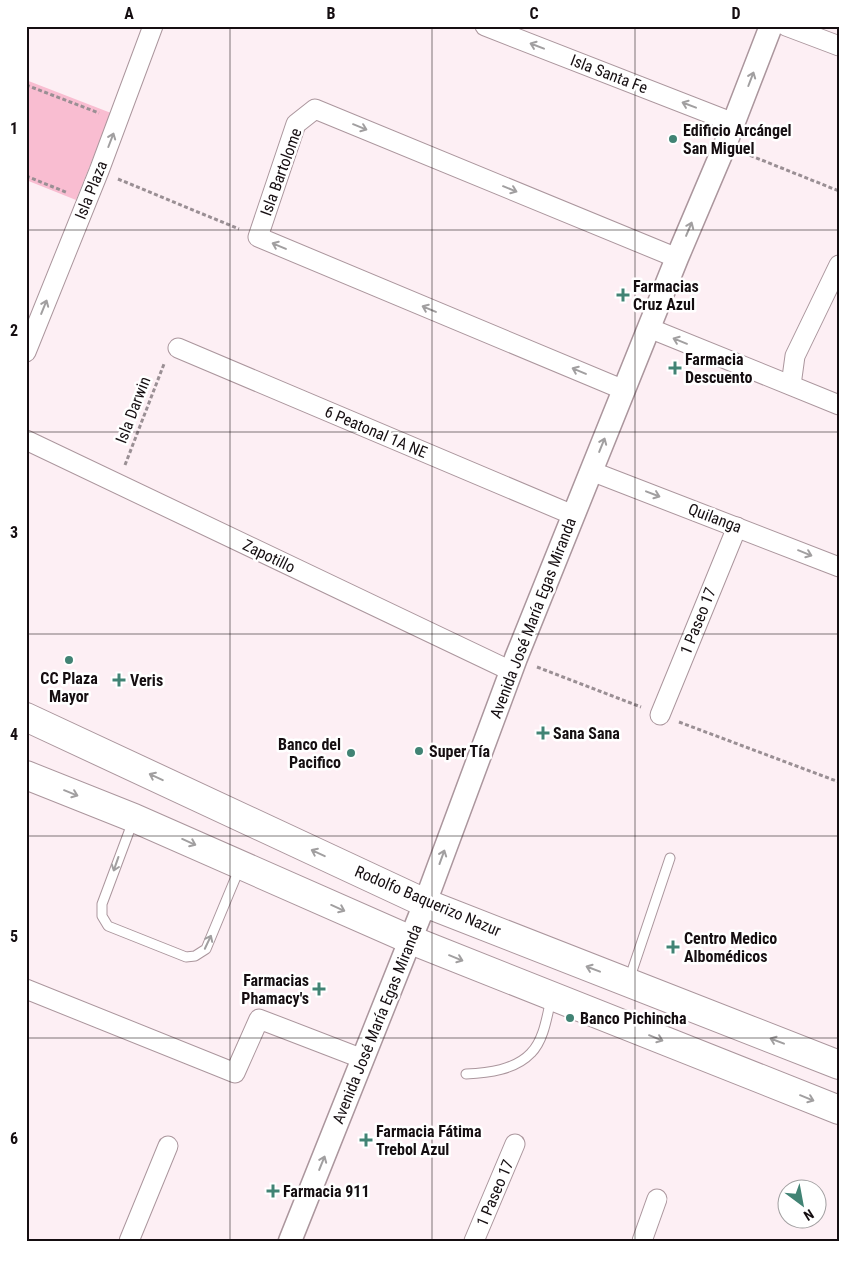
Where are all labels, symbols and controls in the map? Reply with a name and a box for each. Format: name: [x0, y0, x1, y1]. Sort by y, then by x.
text: A: [124, 4, 134, 23]
text: B: [327, 4, 336, 23]
text: C: [529, 4, 539, 23]
text: D: [731, 4, 741, 23]
one-way arrow: [530, 41, 545, 51]
street label: Isla Santa Fe: [568, 51, 650, 97]
one-way arrow: [747, 72, 756, 87]
one-way arrow: [681, 100, 697, 109]
text: 1: [10, 119, 18, 138]
place label: Edificio Arcángel San Miguel: [683, 121, 792, 158]
one-way arrow: [352, 123, 367, 133]
street label: Isla Bartolome: [256, 126, 306, 218]
one-way arrow: [107, 133, 116, 148]
marker: Edificio Arcángel San Miguel: [667, 133, 679, 145]
street label: Isla Plaza: [71, 158, 111, 222]
one-way arrow: [502, 185, 517, 195]
one-way arrow: [685, 222, 694, 237]
one-way arrow: [272, 240, 287, 250]
place label: Farmacias Cruz Azul: [633, 277, 699, 314]
marker: Farmacias Cruz Azul: [617, 289, 629, 301]
one-way arrow: [40, 300, 50, 315]
one-way arrow: [422, 303, 437, 313]
text: 2: [10, 321, 18, 340]
one-way arrow: [673, 335, 688, 345]
place label: Farmacia Descuento: [685, 350, 752, 387]
marker: Farmacia Descuento: [669, 362, 681, 374]
one-way arrow: [572, 366, 587, 376]
street label: Isla Darwin: [112, 374, 154, 446]
street label: 6 Peatonal 1A NE: [322, 402, 430, 462]
one-way arrow: [598, 437, 607, 453]
one-way arrow: [645, 490, 660, 500]
street label: Quilanga: [686, 499, 744, 537]
street label: Avenida José María Egas Miranda: [486, 515, 580, 721]
text: 3: [10, 523, 18, 542]
street label: Zapotillo: [240, 535, 298, 577]
one-way arrow: [797, 550, 812, 559]
street label: 1 Paseo 17: [676, 585, 720, 657]
marker: CC Plaza Mayor: [63, 654, 75, 666]
place label: CC Plaza Mayor: [40, 669, 98, 706]
place label: Veris: [130, 671, 163, 690]
marker: Veris: [112, 673, 126, 687]
place label: Sana Sana: [553, 724, 620, 743]
text: 4: [10, 725, 18, 744]
marker: Sana Sana: [537, 727, 549, 739]
place label: Banco del Pacifico: [278, 735, 341, 772]
place label: Super Tía: [429, 742, 490, 761]
marker: Super Tía: [413, 745, 425, 757]
marker: Banco del Pacifico: [345, 747, 357, 759]
one-way arrow: [148, 772, 163, 782]
one-way arrow: [63, 789, 79, 798]
one-way arrow: [181, 838, 196, 848]
one-way arrow: [311, 847, 326, 857]
one-way arrow: [438, 850, 447, 865]
one-way arrow: [111, 855, 120, 871]
street label: Rodolfo Baquerizo Nazur: [352, 862, 504, 940]
one-way arrow: [330, 903, 345, 913]
street label: Avenida José María Egas Miranda: [328, 922, 426, 1126]
text: 5: [10, 927, 18, 946]
place label: Centro Medico Albomédicos: [684, 929, 777, 966]
one-way arrow: [204, 935, 214, 950]
marker: Centro Medico Albomédicos: [666, 940, 680, 954]
one-way arrow: [448, 954, 463, 963]
one-way arrow: [586, 964, 601, 973]
place label: Farmacias Phamacy's: [241, 971, 309, 1008]
marker: Farmacias Phamacy's: [313, 983, 325, 995]
place label: Banco Pichincha: [580, 1009, 687, 1028]
marker: Banco Pichincha: [564, 1012, 576, 1024]
one-way arrow: [648, 1034, 663, 1043]
one-way arrow: [770, 1036, 785, 1045]
one-way arrow: [799, 1094, 814, 1103]
place label: Farmacia Fátima Trebol Azul: [376, 1122, 482, 1159]
text: 6: [10, 1129, 18, 1148]
marker: Farmacia Fátima Trebol Azul: [360, 1134, 372, 1146]
one-way arrow: [317, 1156, 327, 1171]
street label: 1 Paseo 17: [473, 1157, 518, 1229]
north arrow: [778, 1180, 828, 1230]
place label: Farmacia 911: [283, 1182, 369, 1201]
marker: Farmacia 911: [267, 1185, 279, 1197]
text: N: [801, 1206, 817, 1224]

